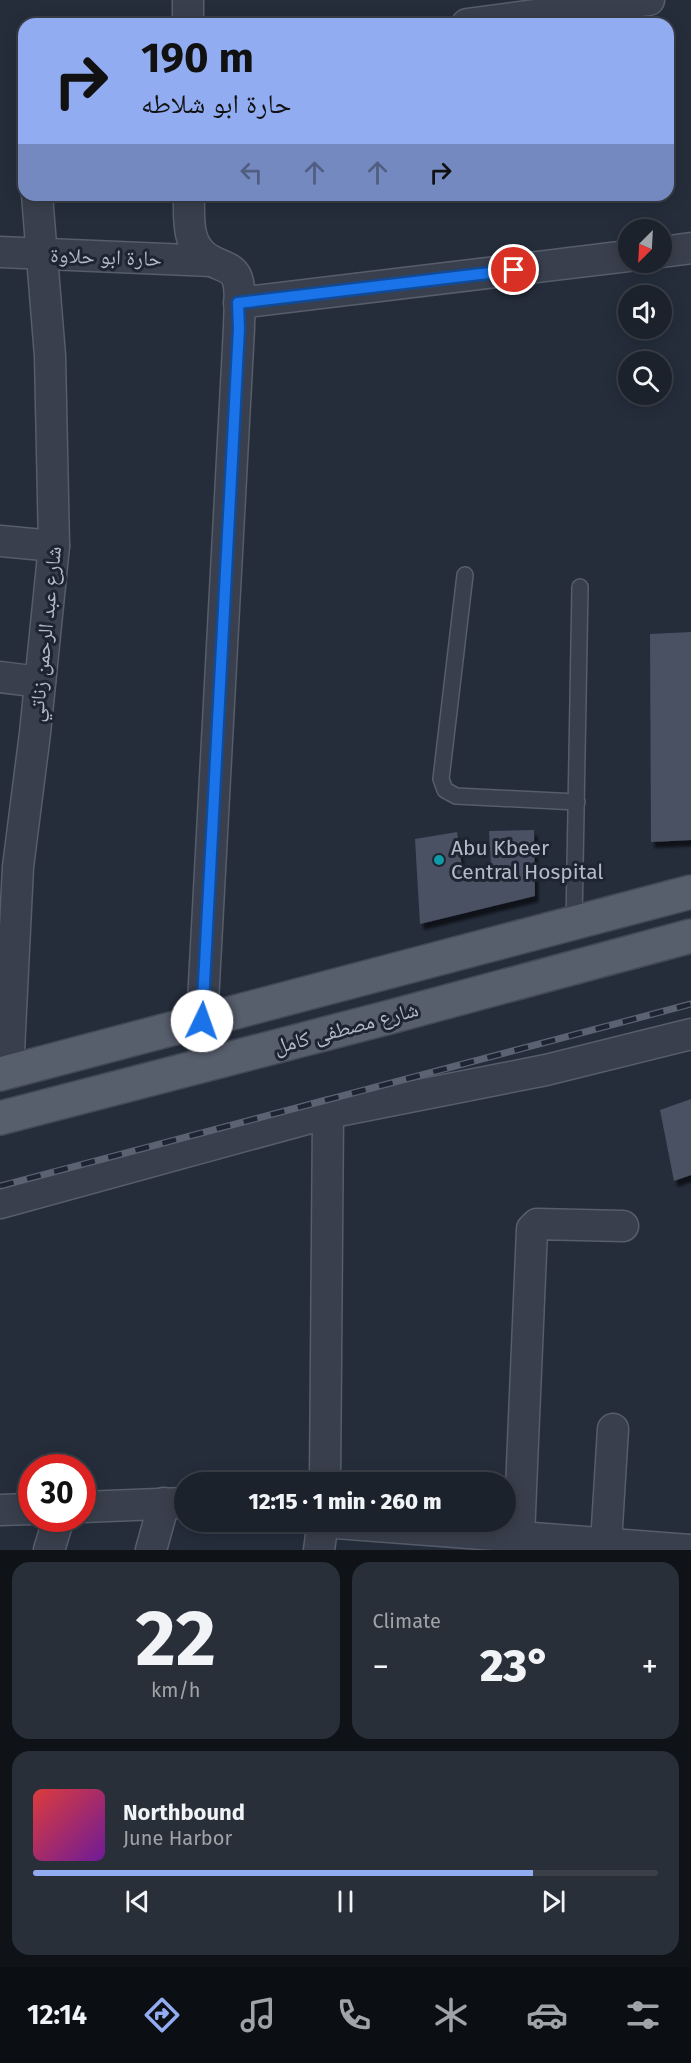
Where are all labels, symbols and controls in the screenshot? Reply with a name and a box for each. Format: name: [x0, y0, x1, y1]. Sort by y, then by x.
text: 190 m: [141, 33, 254, 83]
icon: right: [42, 42, 120, 120]
text: حارة ابو شلاطه: [141, 88, 292, 120]
icon: left: [235, 156, 268, 189]
icon: ahead: [298, 156, 331, 189]
icon: ahead: [361, 156, 394, 189]
icon: right: [424, 156, 457, 189]
north arrow: [618, 219, 672, 273]
map controls: [618, 219, 672, 405]
street label: حارة ابو حلاوة: [50, 242, 162, 272]
pin: [488, 244, 539, 295]
icon: arrive: [497, 253, 530, 286]
button: sound: [618, 285, 672, 339]
button: search: [618, 351, 672, 405]
street label: شارع عبد الرحمن زناتي: [23, 545, 70, 723]
place label: Abu Kbeer Central Hospital: [451, 835, 604, 885]
marker: Abu Kbeer Central Hospital: [432, 853, 446, 867]
position arrow: [170, 989, 234, 1053]
street label: شارع مصطفى كامل: [271, 996, 421, 1060]
speed limit sign: 30: [18, 1454, 96, 1532]
text: 12:15 · 1 min · 260 m: [248, 1488, 442, 1515]
text: 22: [135, 1592, 216, 1686]
text: Climate: [373, 1609, 441, 1633]
text: 23°: [480, 1639, 550, 1693]
text: −: [373, 1647, 389, 1687]
text: +: [642, 1647, 658, 1687]
text: km/h: [151, 1678, 201, 1702]
text: Northbound: [123, 1799, 245, 1826]
text: June Harbor: [123, 1826, 232, 1850]
icon: previous: [121, 1885, 154, 1918]
icon: pause: [329, 1885, 362, 1918]
icon: next: [537, 1885, 570, 1918]
icon: directions: [141, 1994, 183, 2036]
icon: music: [237, 1994, 279, 2036]
icon: phone: [333, 1994, 375, 2036]
icon: climate: [430, 1994, 472, 2036]
icon: car: [526, 1994, 568, 2036]
icon: filters: [622, 1994, 664, 2036]
text: 12:14: [27, 1999, 87, 2031]

